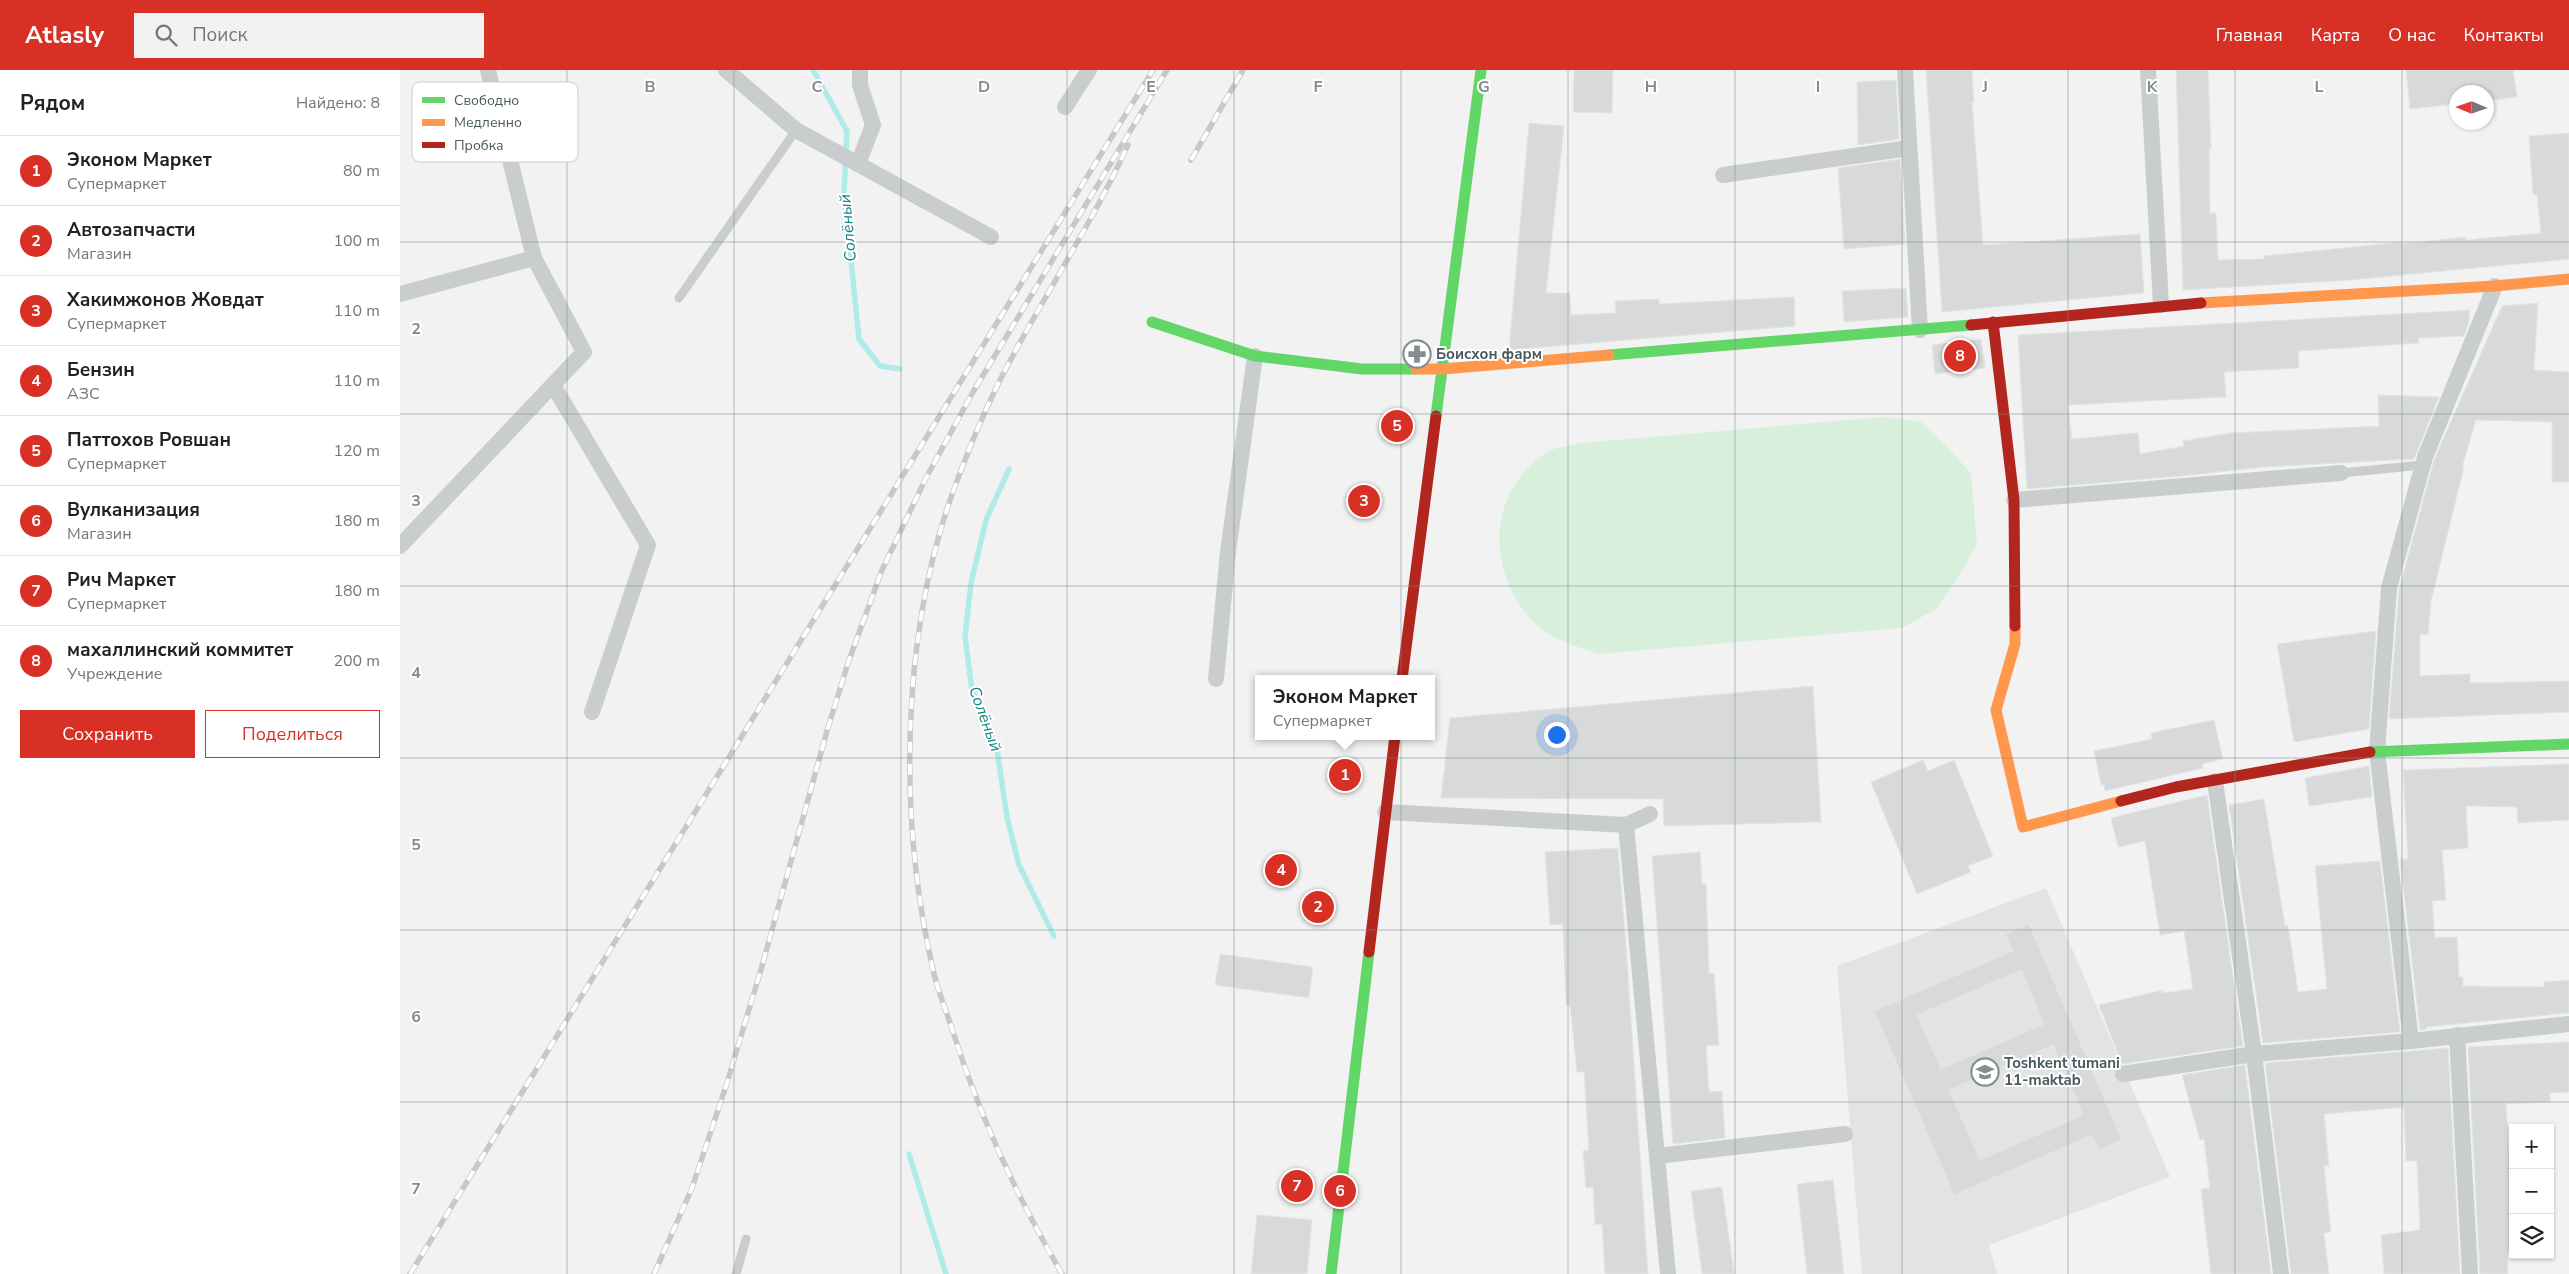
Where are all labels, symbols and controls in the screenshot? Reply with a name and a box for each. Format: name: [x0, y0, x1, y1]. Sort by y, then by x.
search box: [134, 13, 484, 58]
text: Atlasly: [25, 19, 104, 51]
icon: search: [152, 21, 180, 49]
text: Поиск: [192, 22, 247, 48]
text: Главная: [2216, 23, 2283, 47]
text: Карта: [2311, 23, 2360, 47]
text: О нас: [2388, 23, 2436, 47]
text: Контакты: [2464, 23, 2544, 47]
text: B: [644, 76, 656, 98]
text: C: [812, 76, 823, 98]
text: D: [978, 76, 990, 98]
text: E: [1146, 76, 1156, 98]
text: F: [1314, 76, 1323, 98]
text: G: [1478, 76, 1490, 98]
text: H: [1645, 76, 1657, 98]
text: I: [1816, 76, 1820, 98]
text: J: [1981, 76, 1988, 98]
text: K: [2147, 76, 2159, 98]
text: L: [2315, 76, 2324, 98]
legend: [412, 82, 578, 162]
north arrow: [2449, 85, 2494, 130]
text: Рядом: [20, 89, 85, 117]
text: Свободно: [454, 91, 519, 110]
text: Найдено: 8: [296, 92, 380, 114]
text: Медленно: [454, 113, 522, 132]
text: Пробка: [454, 136, 504, 155]
text: Эконом Маркет: [67, 147, 212, 173]
text: 1: [31, 160, 41, 182]
text: 80 m: [343, 160, 380, 182]
text: Супермаркет: [67, 173, 166, 195]
water label: Солёный: [834, 193, 862, 263]
text: Автозапчасти: [67, 217, 196, 243]
text: 2: [31, 230, 41, 252]
text: 100 m: [333, 230, 380, 252]
text: Магазин: [67, 243, 132, 265]
text: Хакимжонов Жовдат: [67, 287, 264, 313]
text: 3: [31, 300, 41, 322]
text: 110 m: [333, 300, 380, 322]
text: Супермаркет: [67, 313, 166, 335]
text: 2: [411, 318, 421, 340]
pin: 8: [1944, 337, 1976, 375]
pharmacy icon: Боисхон фарм: [1402, 339, 1432, 369]
place label: Боисхон фарм: [1436, 344, 1542, 364]
text: Бензин: [67, 357, 135, 383]
text: 4: [31, 370, 41, 392]
text: 110 m: [333, 370, 380, 392]
text: АЗС: [67, 383, 100, 405]
pin: 5: [1381, 407, 1413, 445]
text: Паттохов Ровшан: [67, 427, 231, 453]
text: 5: [31, 440, 41, 462]
text: 120 m: [333, 440, 380, 462]
text: Супермаркет: [67, 453, 166, 475]
pin: 3: [1348, 482, 1380, 520]
text: 3: [411, 490, 421, 512]
text: Вулканизация: [67, 497, 200, 523]
text: 6: [31, 510, 41, 532]
text: 180 m: [333, 510, 380, 532]
text: Магазин: [67, 523, 132, 545]
text: Рич Маркет: [67, 567, 176, 593]
text: 7: [31, 580, 41, 602]
text: 180 m: [333, 580, 380, 602]
text: Супермаркет: [67, 593, 166, 615]
text: махаллинский коммитет: [67, 637, 293, 663]
text: 8: [31, 650, 41, 672]
text: 200 m: [333, 650, 380, 672]
text: 4: [411, 662, 421, 684]
text: Учреждение: [67, 663, 162, 685]
popup: [1255, 675, 1435, 740]
water label: Солёный: [963, 683, 1007, 755]
text: Эконом Маркет: [1273, 684, 1417, 710]
button: Сохранить: [20, 710, 195, 758]
button: Поделиться: [205, 710, 380, 758]
text: Супермаркет: [1273, 710, 1372, 732]
your location: [1544, 722, 1570, 748]
pin: 1: [1329, 756, 1361, 794]
text: 5: [411, 834, 421, 856]
pin: 4: [1265, 851, 1297, 889]
pin: 2: [1302, 888, 1334, 926]
text: 6: [411, 1006, 421, 1028]
place label: Toshkent tumani 11-maktab: [2004, 1053, 2120, 1090]
school or university icon: Toshkent tumani 11-maktab: [1970, 1057, 2000, 1087]
map controls: [2509, 1124, 2554, 1259]
button: +: [2509, 1124, 2554, 1169]
pin: 7: [1281, 1167, 1313, 1205]
button: −: [2509, 1169, 2554, 1214]
pin: 6: [1324, 1172, 1356, 1210]
text: 7: [411, 1178, 421, 1200]
button: layers: [2509, 1214, 2554, 1259]

